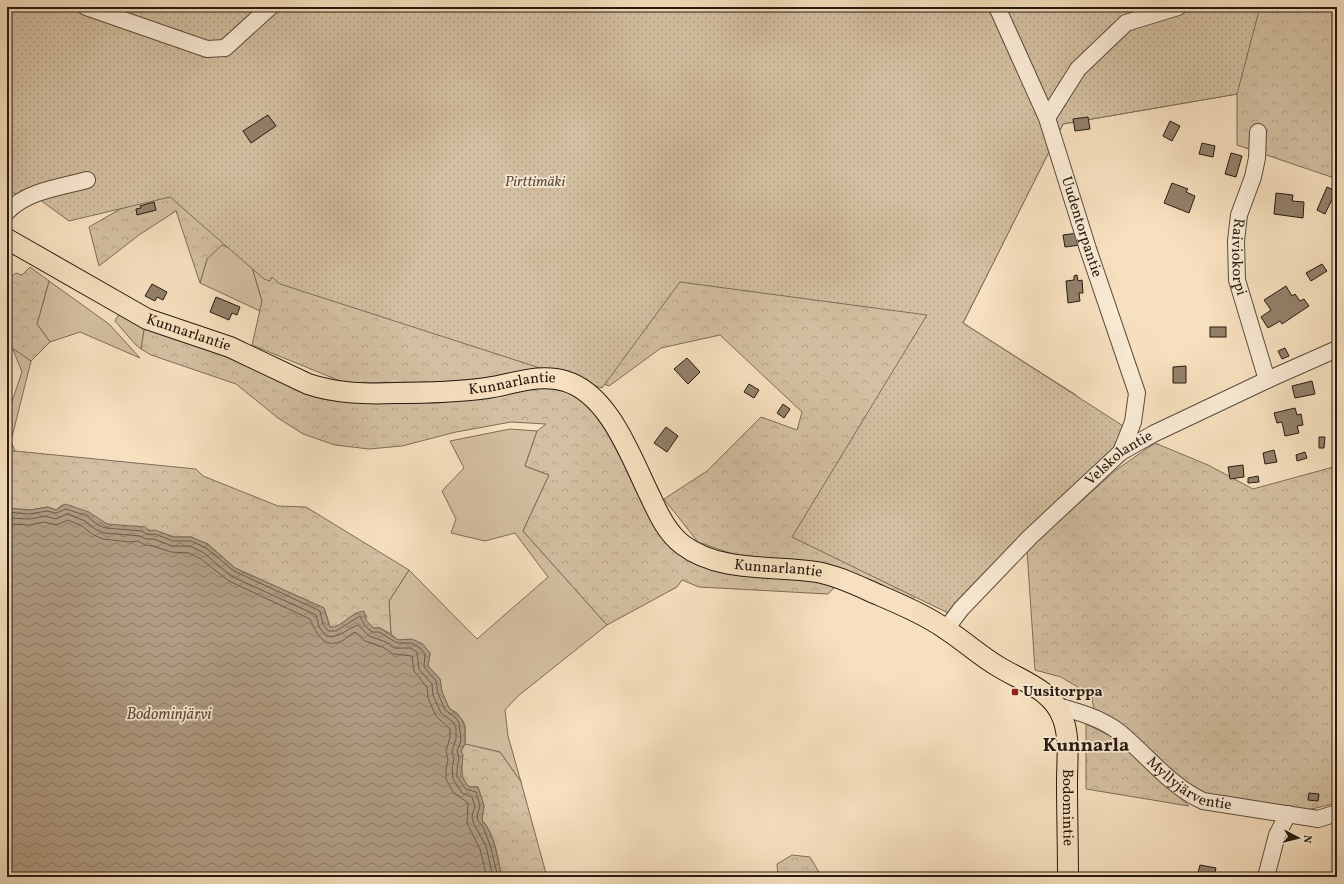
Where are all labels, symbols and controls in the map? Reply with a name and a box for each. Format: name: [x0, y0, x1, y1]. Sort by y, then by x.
park label: Pirttimäki: [505, 172, 566, 193]
street label: Uudentorpantie: [1055, 174, 1107, 280]
street label: Raiviokorpi: [1225, 217, 1252, 298]
street label: Kunnarlantie: [143, 309, 234, 357]
street label: Kunnarlantie: [468, 368, 557, 401]
street label: Velskolantie: [1081, 426, 1157, 491]
street label: Kunnarlantie: [733, 554, 824, 583]
place label: Uusitorppa: [1023, 682, 1103, 703]
marker: Uusitorppa: [1010, 687, 1020, 697]
water label: Bodominjärvi: [126, 704, 213, 726]
district label: Kunnarla: [1043, 733, 1129, 759]
street label: Myllyjärventie: [1142, 752, 1233, 816]
street label: Bodomintie: [1056, 768, 1078, 846]
north arrow: [1278, 818, 1318, 858]
text: N: [1299, 834, 1314, 844]

